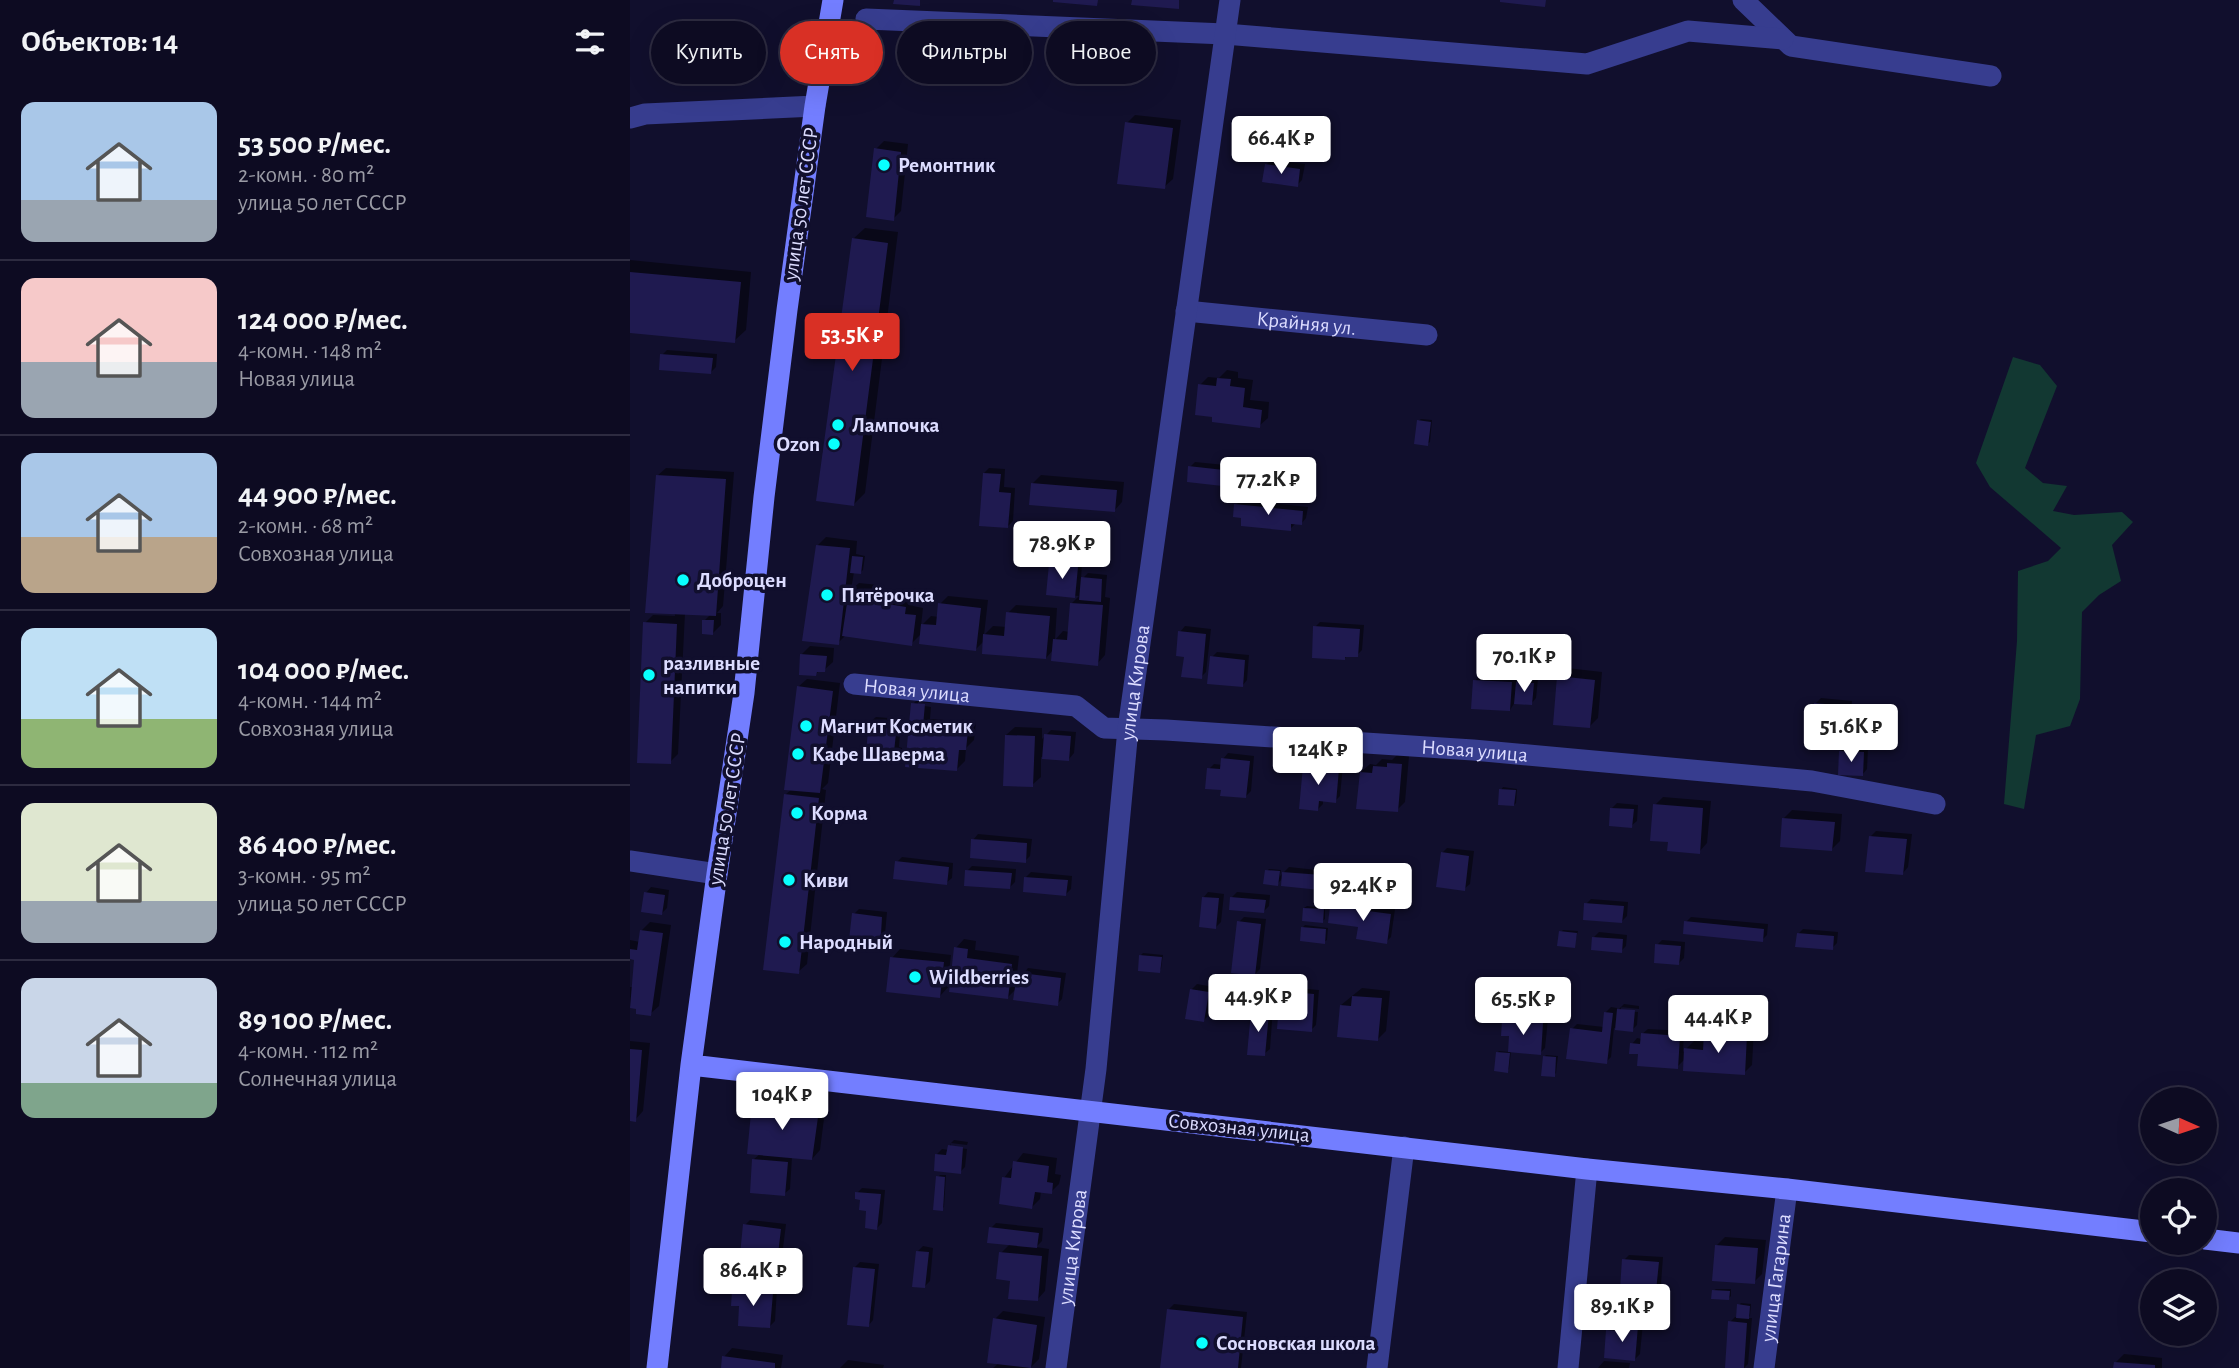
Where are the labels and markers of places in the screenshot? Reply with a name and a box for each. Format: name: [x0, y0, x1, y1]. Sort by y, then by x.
pin: 66.4K ₽: [1216, 116, 1346, 176]
place label: Ремонтник: [898, 155, 996, 176]
marker: Ремонтник: [876, 157, 892, 173]
pin: 53.5K ₽: [787, 314, 917, 373]
place label: Лампочка: [852, 415, 940, 436]
marker: Лампочка: [830, 417, 846, 433]
place label: Ozon: [776, 434, 820, 455]
marker: Ozon: [826, 436, 842, 452]
pin: 77.2K ₽: [1203, 458, 1333, 517]
pin: 78.9K ₽: [997, 522, 1127, 581]
place label: Доброцен: [697, 570, 787, 591]
marker: Доброцен: [675, 572, 691, 588]
place label: Пятёрочка: [841, 585, 935, 606]
marker: Пятёрочка: [819, 587, 835, 603]
pin: 70.1K ₽: [1459, 634, 1589, 694]
place label: разливные напитки: [663, 653, 760, 698]
marker: разливные напитки: [641, 667, 657, 683]
pin: 51.6K ₽: [1786, 704, 1916, 764]
place label: Магнит Косметик: [820, 716, 974, 737]
marker: Магнит Косметик: [798, 718, 814, 734]
pin: 124K ₽: [1261, 728, 1375, 787]
place label: Кафе Шаверма: [812, 744, 945, 765]
marker: Кафе Шаверма: [790, 746, 806, 762]
place label: Корма: [811, 803, 868, 824]
marker: Корма: [789, 805, 805, 821]
pin: 92.4K ₽: [1298, 864, 1428, 923]
place label: Киви: [803, 870, 849, 891]
marker: Киви: [781, 872, 797, 888]
place label: Народный: [799, 932, 893, 953]
marker: Народный: [777, 934, 793, 950]
place label: Wildberries: [929, 967, 1029, 988]
marker: Wildberries: [907, 969, 923, 985]
pin: 44.9K ₽: [1193, 974, 1323, 1034]
pin: 65.5K ₽: [1458, 978, 1588, 1037]
pin: 44.4K ₽: [1653, 996, 1783, 1055]
pin: 104K ₽: [725, 1072, 839, 1132]
pin: 86.4K ₽: [688, 1248, 818, 1308]
pin: 89.1K ₽: [1557, 1284, 1687, 1344]
place label: Сосновская школа: [1216, 1333, 1376, 1354]
marker: Сосновская школа: [1194, 1335, 1210, 1351]

